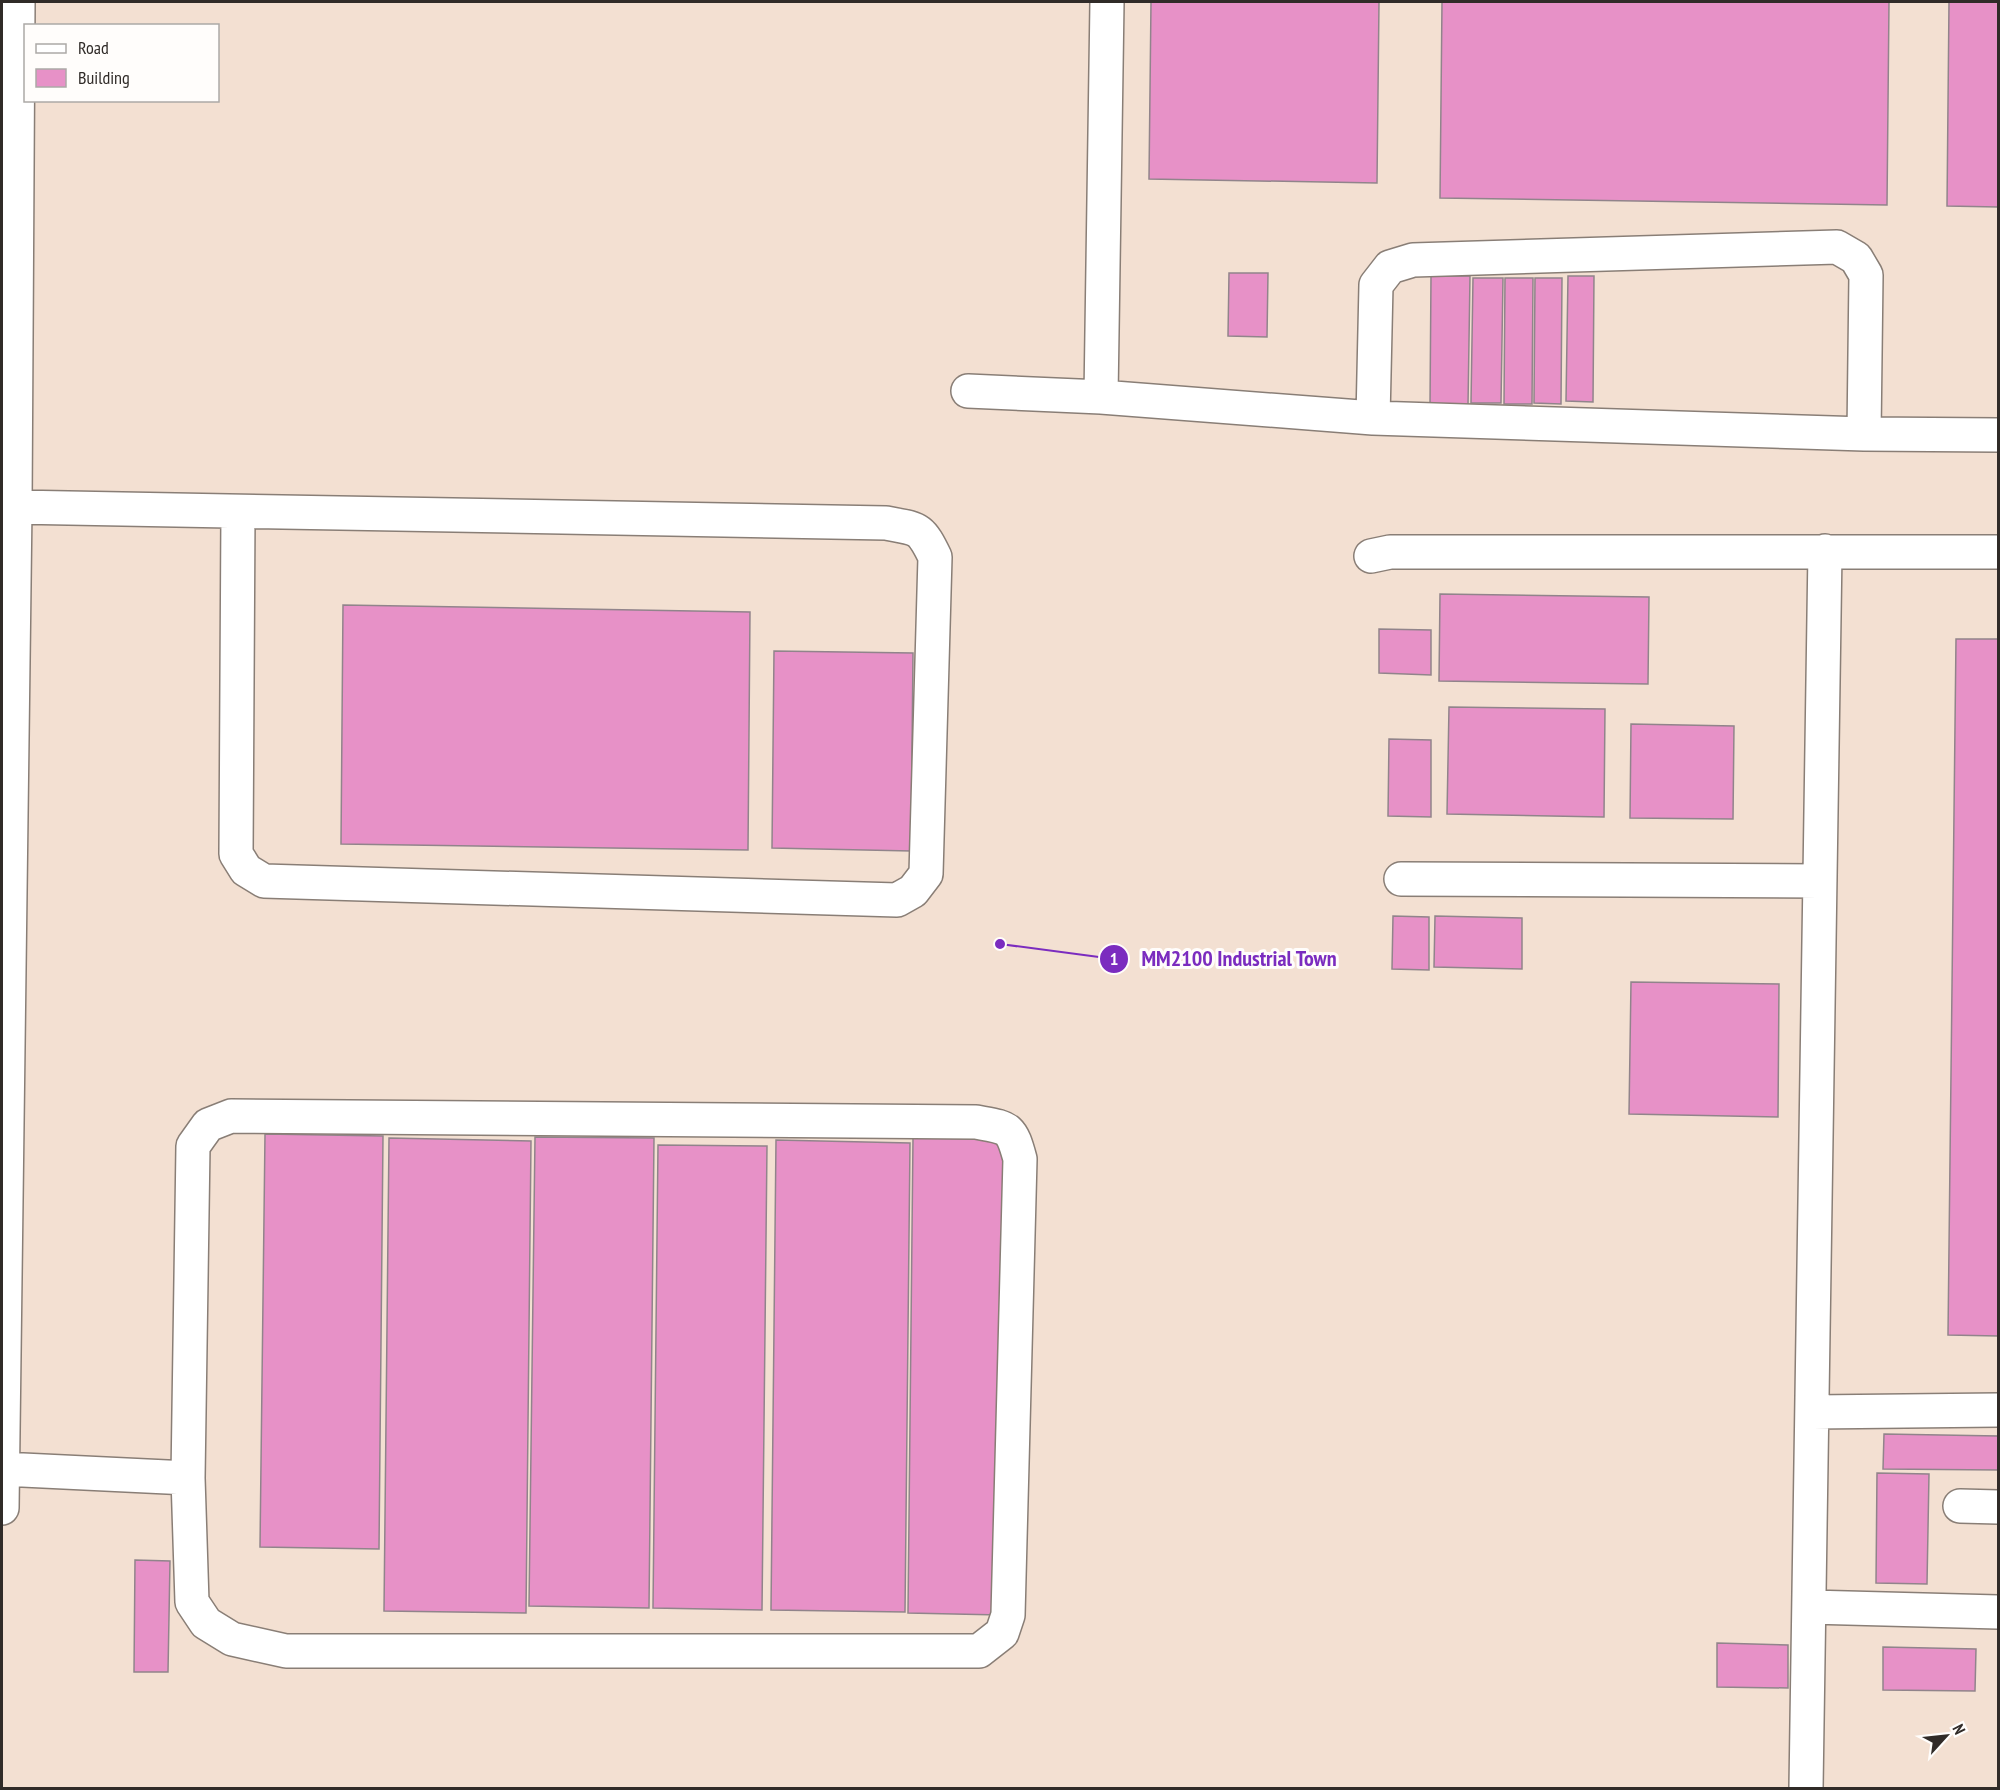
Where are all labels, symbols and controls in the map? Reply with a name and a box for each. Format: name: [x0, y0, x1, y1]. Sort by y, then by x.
legend: [24, 24, 219, 102]
text: Road: [78, 36, 109, 59]
text: Building: [78, 66, 130, 89]
callout: MM2100 Industrial Town: [1099, 939, 1348, 979]
text: MM2100 Industrial Town: [1141, 944, 1337, 972]
text: 1: [1110, 947, 1118, 970]
north arrow: [1916, 1706, 1976, 1766]
text: N: [1948, 1721, 1970, 1738]

